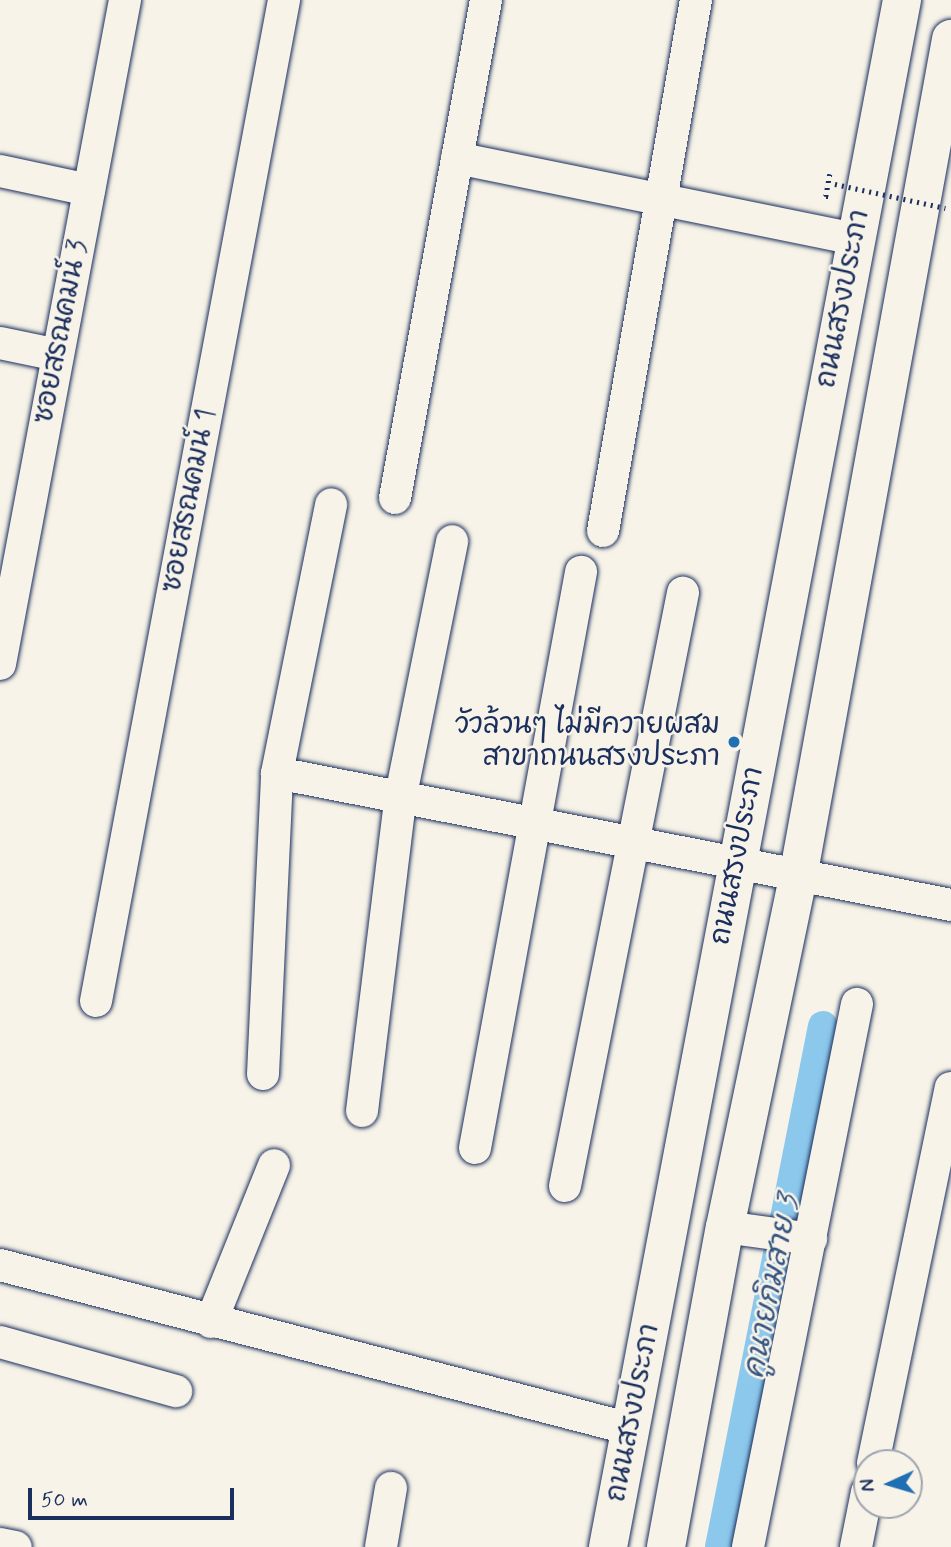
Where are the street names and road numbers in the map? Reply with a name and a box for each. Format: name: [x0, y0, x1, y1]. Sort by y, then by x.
street label: ถนนสรงประภา: [810, 207, 878, 391]
street label: ซอยสรณคมน์ 3: [28, 237, 96, 427]
street label: ซอยสรณคมน์ 1: [156, 406, 224, 596]
street label: ถนนสรงประภา: [704, 764, 772, 948]
street label: ถนนสรงประภา: [600, 1321, 668, 1505]

